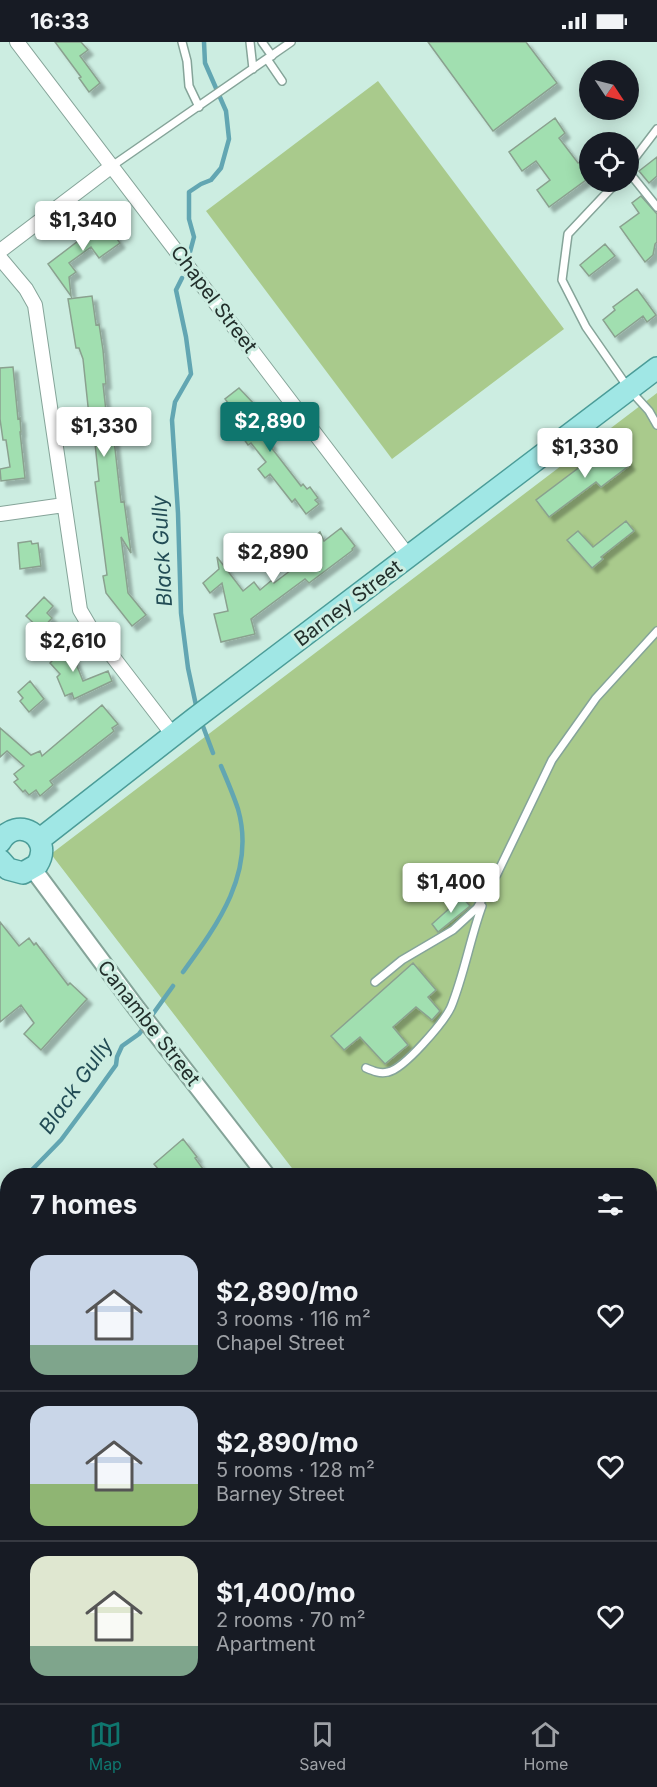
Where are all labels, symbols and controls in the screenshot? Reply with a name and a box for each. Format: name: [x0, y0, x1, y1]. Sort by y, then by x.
text: 16:33: [30, 8, 90, 34]
north arrow: [579, 60, 639, 120]
map controls: [579, 60, 639, 192]
button: locate: [579, 132, 639, 192]
pin: $1,340: [34, 201, 132, 252]
text: $1,340: [49, 208, 117, 232]
street label: Chapel Street: [166, 240, 263, 358]
pin: $2,890: [221, 402, 319, 453]
pin: $1,330: [55, 407, 153, 458]
text: $2,890: [234, 409, 306, 433]
text: $1,330: [70, 414, 138, 438]
pin: $1,330: [536, 428, 634, 479]
text: $1,330: [551, 435, 619, 459]
water label: Black Gully: [146, 494, 177, 607]
pin: $2,890: [224, 533, 322, 584]
text: $2,890: [237, 540, 309, 564]
street label: Barney Street: [289, 554, 407, 651]
pin: $2,610: [24, 622, 122, 673]
text: $2,610: [40, 629, 106, 653]
pin: $1,400: [402, 863, 500, 914]
text: $1,400: [417, 870, 485, 894]
street label: Canambe Street: [93, 956, 206, 1091]
water label: Black Gully: [33, 1032, 118, 1138]
icon: filters: [594, 1188, 627, 1221]
text: 7 homes: [30, 1189, 137, 1220]
text: $2,890/mo: [216, 1276, 358, 1307]
icon: home: [78, 1279, 150, 1351]
icon: heart: [594, 1299, 627, 1332]
text: 3 rooms · 116 m²: [216, 1307, 371, 1331]
text: Chapel Street: [216, 1331, 344, 1355]
text: $2,890/mo: [216, 1427, 358, 1458]
icon: home: [78, 1430, 150, 1502]
icon: heart: [594, 1450, 627, 1483]
text: 5 rooms · 128 m²: [216, 1458, 375, 1482]
text: Barney Street: [216, 1482, 345, 1506]
text: $1,400/mo: [216, 1577, 355, 1608]
icon: home: [78, 1580, 150, 1652]
icon: heart: [594, 1600, 627, 1633]
text: 2 rooms · 70 m²: [216, 1608, 366, 1632]
text: Apartment: [216, 1632, 315, 1656]
tab: Map: [89, 1718, 122, 1774]
tab: Saved: [299, 1718, 346, 1774]
tab: Home: [523, 1718, 568, 1774]

